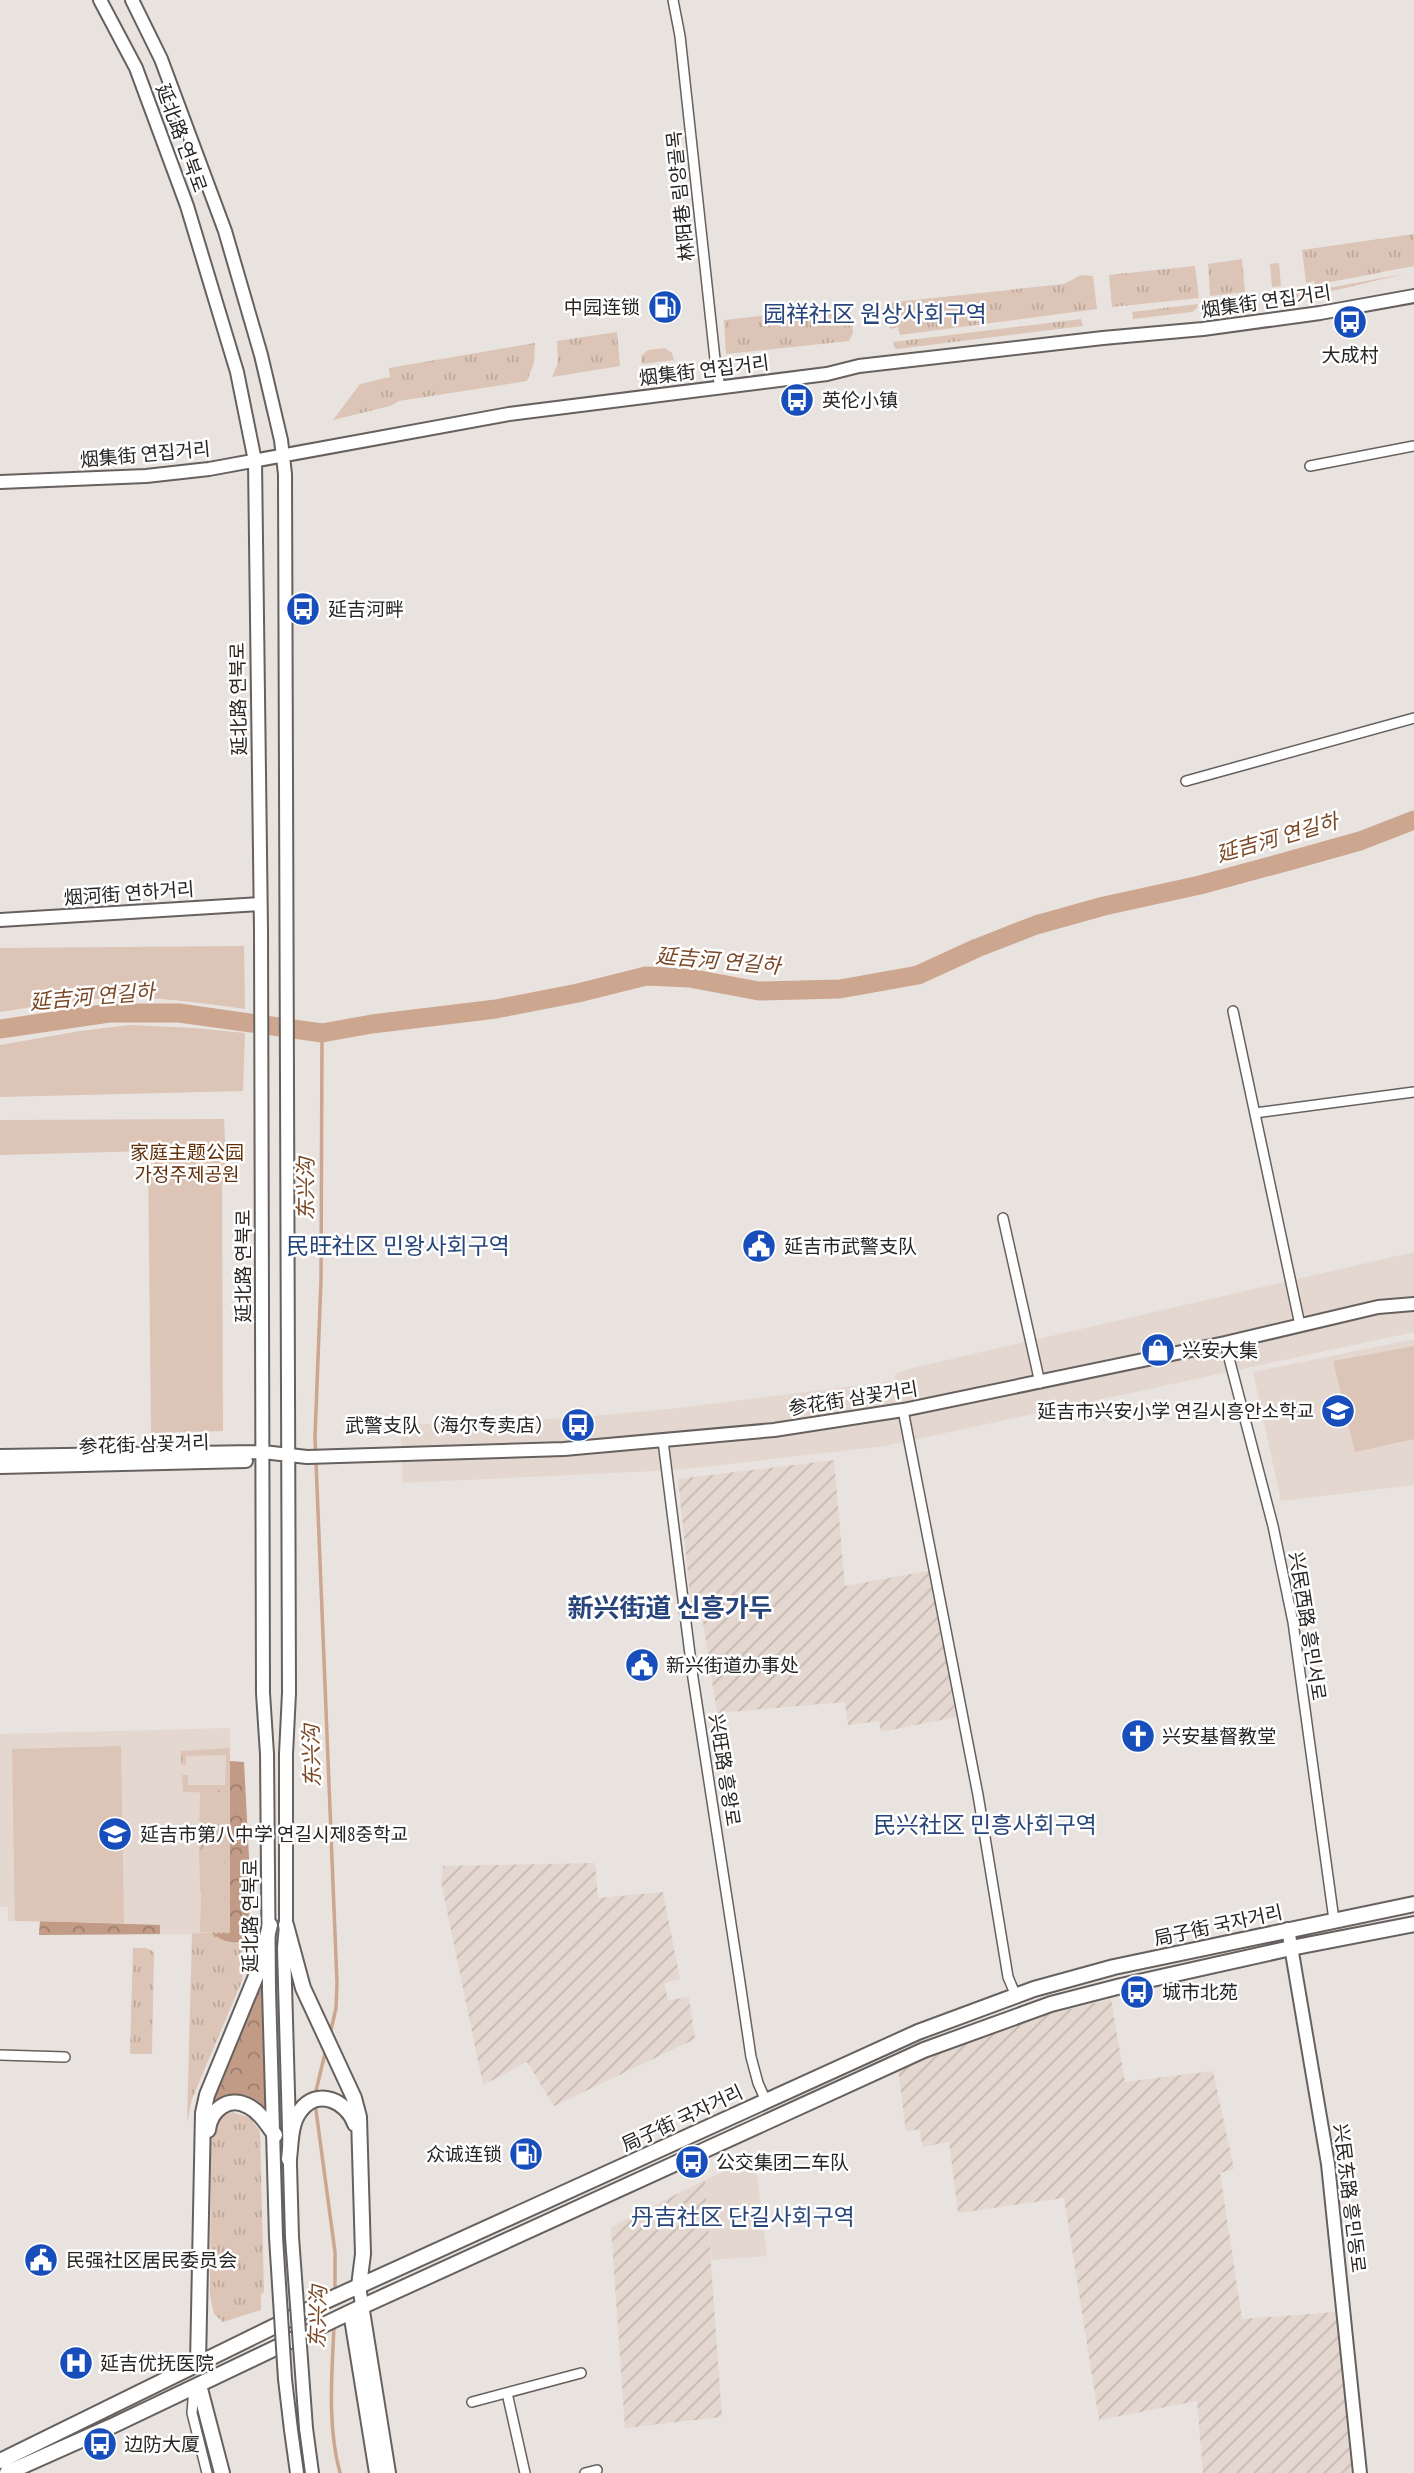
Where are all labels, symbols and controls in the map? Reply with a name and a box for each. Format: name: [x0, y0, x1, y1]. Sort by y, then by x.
street label: 延北路 연북로: [151, 81, 213, 195]
street label: 林阳巷 림양골목: [661, 130, 699, 262]
street label: 烟集街 연집거리: [1199, 280, 1333, 322]
fuel station icon: 中园连锁: [646, 288, 684, 326]
place label: 中园连锁: [564, 295, 640, 319]
district label: 园祥社区 원상사회구역: [763, 299, 987, 328]
bus stop icon: 大成村: [1331, 303, 1369, 341]
place label: 大成村: [1321, 343, 1379, 367]
street label: 烟集街 연집거리: [638, 350, 770, 390]
bus stop icon: 英伦小镇: [778, 381, 816, 419]
place label: 英伦小镇: [822, 388, 898, 412]
street label: 烟集街 연집거리: [79, 436, 211, 472]
bus stop icon: 延吉河畔: [284, 590, 322, 628]
place label: 延吉河畔: [328, 597, 404, 621]
street label: 延北路 연북로: [225, 642, 251, 756]
water label: 延吉河 연길하: [1213, 807, 1343, 868]
street label: 烟河街 연하거리: [63, 876, 195, 910]
water label: 延吉河 연길하: [654, 942, 784, 980]
water label: 延吉河 연길하: [28, 977, 158, 1015]
park label: 家庭主题公园 가정주제공원: [130, 1140, 244, 1186]
water label: 东兴沟: [292, 1156, 319, 1221]
street label: 延北路 연북로: [231, 1209, 255, 1323]
public building icon: 延吉市武警支队: [740, 1227, 778, 1265]
district label: 民旺社区 민왕사회구역: [286, 1231, 510, 1260]
place label: 延吉市武警支队: [784, 1234, 917, 1258]
shop icon: 兴安大集: [1139, 1331, 1177, 1369]
place label: 兴安大集: [1182, 1338, 1258, 1362]
street label: 参花街 삼꽃거리: [786, 1376, 920, 1420]
school or university icon: 延吉市兴安小学 연길시흥안소학교: [1319, 1392, 1357, 1430]
place label: 延吉市兴安小学 연길시흥안소학교: [1037, 1399, 1314, 1423]
bus stop icon: 武警支队（海尔专卖店）: [559, 1406, 597, 1444]
place label: 武警支队（海尔专卖店）: [345, 1413, 554, 1437]
street label: 参花街 삼꽃거리: [78, 1430, 210, 1458]
street label: 兴民西路 흥민서로: [1284, 1550, 1332, 1702]
district label: 新兴街道 신흥가두: [567, 1591, 773, 1624]
public building icon: 新兴街道办事处: [623, 1646, 661, 1684]
place label: 新兴街道办事处: [666, 1653, 799, 1677]
street label: 兴旺路 흥왕로: [704, 1712, 746, 1828]
church icon: 兴安基督教堂: [1119, 1717, 1157, 1755]
water label: 东兴沟: [297, 1722, 326, 1788]
place label: 兴安基督教堂: [1162, 1724, 1276, 1748]
district label: 民兴社区 민흥사회구역: [873, 1810, 1097, 1839]
school or university icon: 延吉市第八中学 연길시제8중학교: [96, 1815, 134, 1853]
place label: 延吉市第八中学 연길시제8중학교: [140, 1822, 408, 1846]
street label: 延北路 연북로: [238, 1859, 262, 1973]
street label: 局子街 국자거리: [1151, 1900, 1285, 1950]
bus stop icon: 城市北苑: [1118, 1973, 1156, 2011]
place label: 城市北苑: [1162, 1980, 1238, 2004]
street label: 局子街 국자거리: [618, 2079, 746, 2157]
street label: 兴民东路 흥민동로: [1329, 2122, 1371, 2274]
fuel station icon: 众诚连锁: [507, 2135, 545, 2173]
place label: 众诚连锁: [426, 2142, 502, 2166]
bus stop icon: 公交集团二车队: [673, 2143, 711, 2181]
place label: 公交集团二车队: [716, 2150, 849, 2174]
district label: 丹吉社区 단길사회구역: [631, 2202, 855, 2231]
public building icon: 民强社区居民委员会: [22, 2241, 60, 2279]
place label: 民强社区居民委员会: [66, 2248, 237, 2272]
water label: 东兴沟: [303, 2283, 332, 2349]
hospital icon: 延吉优抚医院: [57, 2344, 95, 2382]
place label: 延吉优抚医院: [100, 2351, 214, 2375]
bus stop icon: 边防大厦: [81, 2425, 119, 2463]
place label: 边防大厦: [124, 2432, 200, 2456]

